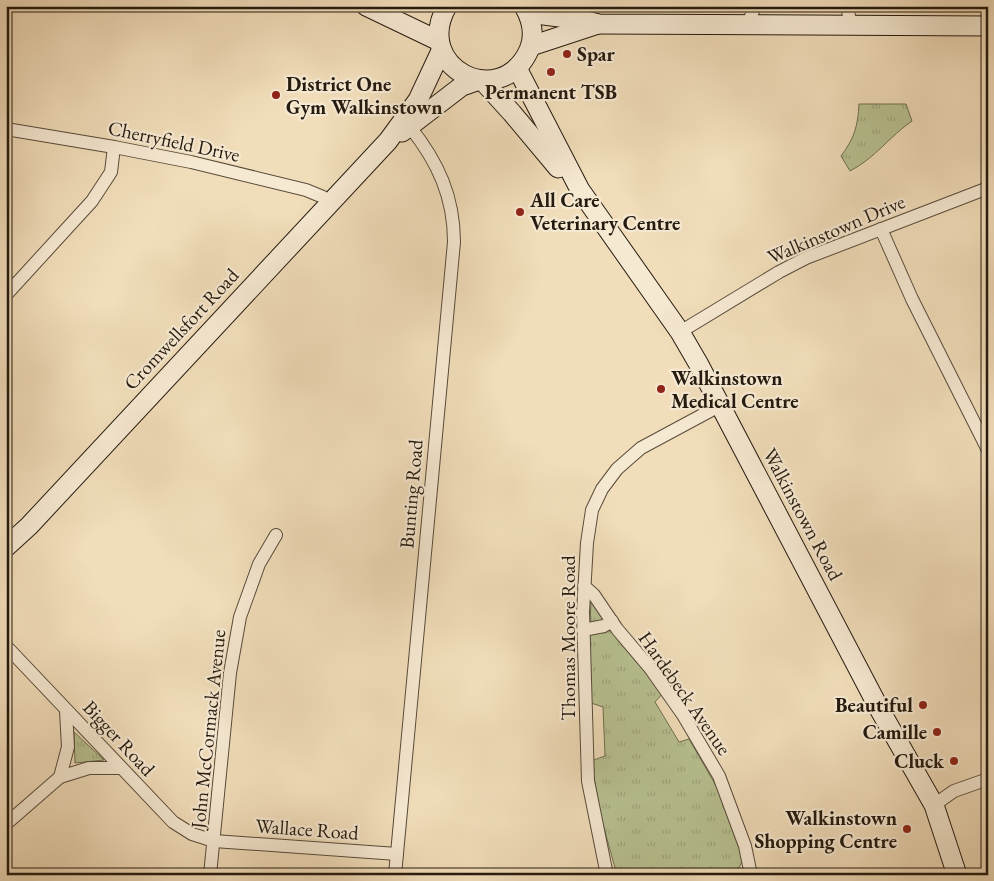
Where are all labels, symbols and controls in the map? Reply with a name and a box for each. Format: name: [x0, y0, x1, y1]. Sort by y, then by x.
place label: Spar: [577, 41, 616, 67]
marker: Spar: [561, 48, 573, 60]
marker: Permanent TSB: [545, 66, 557, 78]
place label: District One Gym Walkinstown: [286, 71, 443, 120]
place label: Permanent TSB: [485, 79, 617, 105]
marker: District One Gym Walkinstown: [270, 89, 282, 101]
street label: Cherryfield Drive: [106, 114, 243, 168]
place label: All Care Veterinary Centre: [529, 187, 680, 236]
street label: Walkinstown Drive: [763, 188, 909, 270]
marker: All Care Veterinary Centre: [514, 206, 526, 218]
street label: Cromwellsfort Road: [118, 262, 245, 395]
place label: Walkinstown Medical Centre: [671, 365, 799, 414]
marker: Walkinstown Medical Centre: [655, 383, 667, 395]
street label: Bunting Road: [393, 438, 429, 549]
street label: Walkinstown Road: [757, 443, 849, 586]
street label: Thomas Moore Road: [555, 554, 581, 721]
street label: Hardebeck Avenue: [633, 626, 738, 760]
street label: John McCormack Avenue: [184, 628, 231, 832]
place label: Beautiful: [835, 692, 913, 718]
street label: Bigger Road: [77, 695, 161, 782]
marker: Beautiful: [917, 699, 929, 711]
place label: Camille: [863, 719, 927, 745]
marker: Camille: [931, 726, 943, 738]
place label: Cluck: [894, 748, 945, 774]
marker: Cluck: [948, 755, 960, 767]
place label: Walkinstown Shopping Centre: [754, 805, 897, 854]
street label: Wallace Road: [255, 812, 360, 846]
marker: Walkinstown Shopping Centre: [901, 823, 913, 835]

